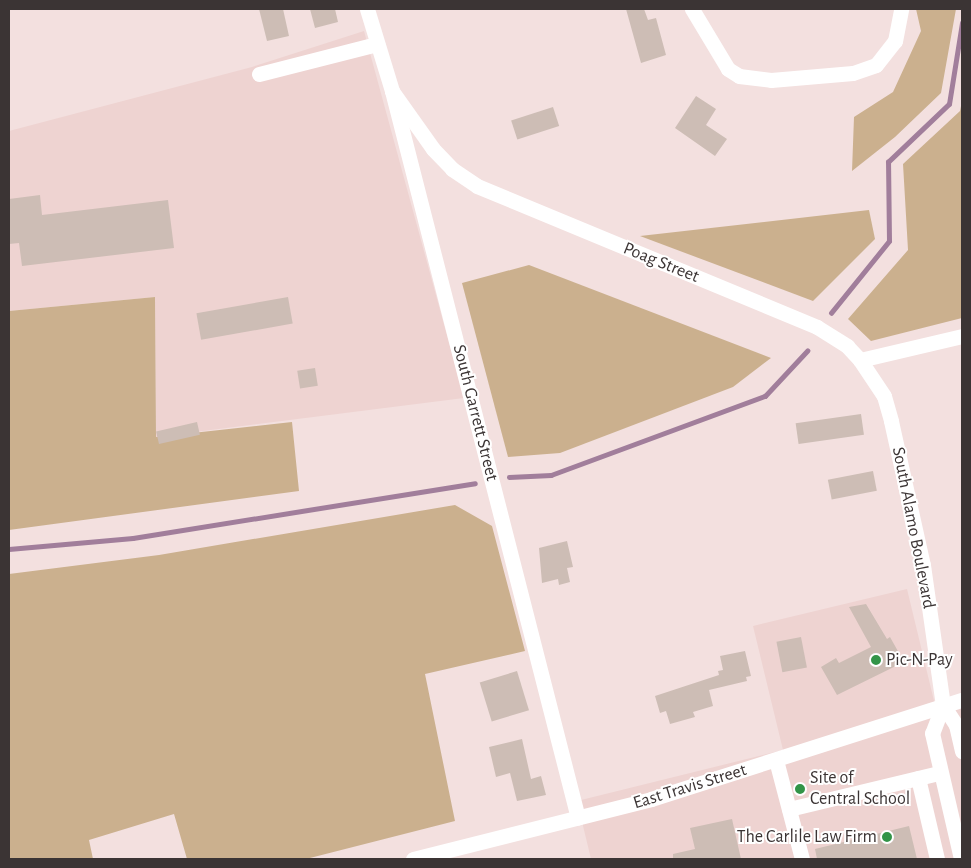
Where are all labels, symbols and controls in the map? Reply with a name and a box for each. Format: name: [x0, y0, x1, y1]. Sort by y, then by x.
street label: Poag Street: [620, 238, 702, 288]
street label: South Garrett Street: [448, 343, 502, 483]
street label: South Alamo Boulevard: [887, 445, 939, 611]
place label: Pic-N-Pay: [886, 649, 953, 671]
marker: Pic-N-Pay: [870, 654, 882, 666]
street label: East Travis Street: [631, 760, 749, 814]
place label: Site of Central School: [810, 768, 910, 811]
marker: Site of Central School: [794, 783, 806, 795]
place label: The Carlile Law Firm: [737, 826, 877, 848]
marker: The Carlile Law Firm: [881, 831, 893, 843]

